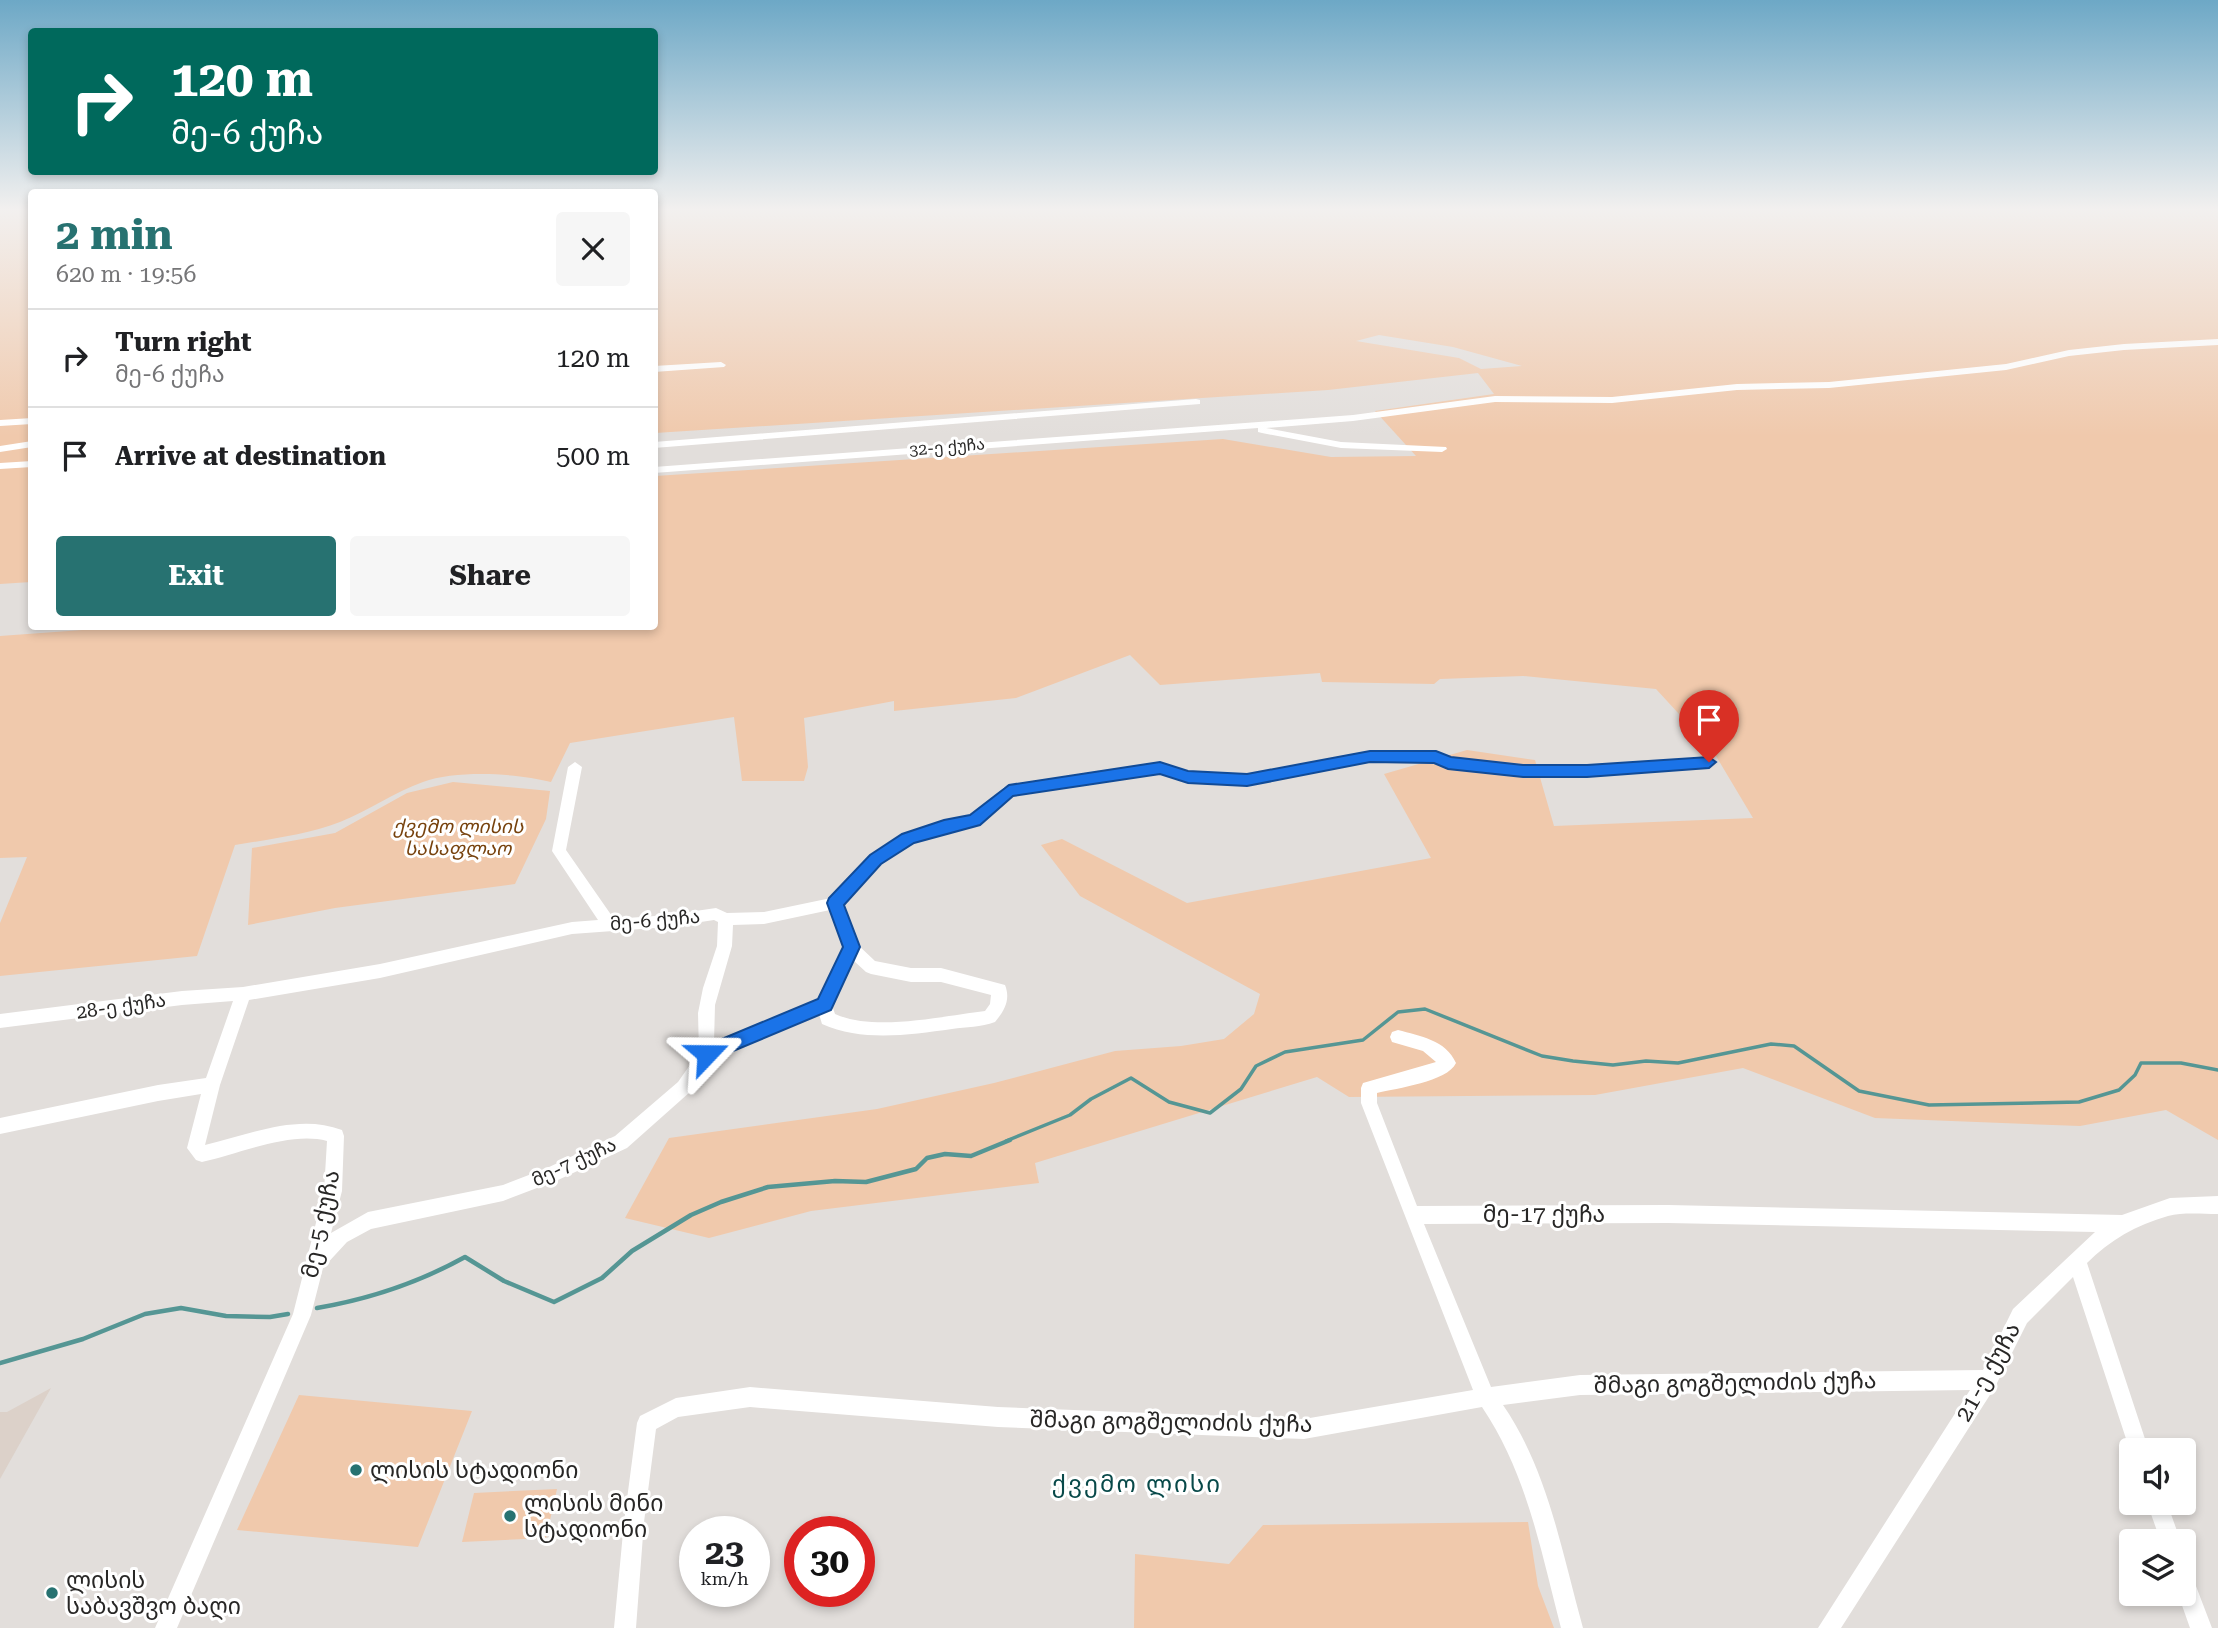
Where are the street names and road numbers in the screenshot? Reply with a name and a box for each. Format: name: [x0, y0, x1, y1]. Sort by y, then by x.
street label: 32-ე ქუჩა: [908, 434, 986, 460]
street label: მე-6 ქუჩა: [609, 905, 701, 935]
street label: 28-ე ქუჩა: [75, 988, 167, 1024]
street label: მე-7 ქუჩა: [528, 1132, 620, 1192]
street label: მე-5 ქუჩა: [296, 1168, 346, 1280]
street label: მე-17 ქუჩა: [1483, 1201, 1605, 1228]
street label: 21-ე ქუჩა: [1950, 1318, 2026, 1426]
street label: შმაგი გოგშელიძის ქუჩა: [1593, 1367, 1877, 1399]
street label: შმაგი გოგშელიძის ქუჩა: [1029, 1406, 1313, 1438]

